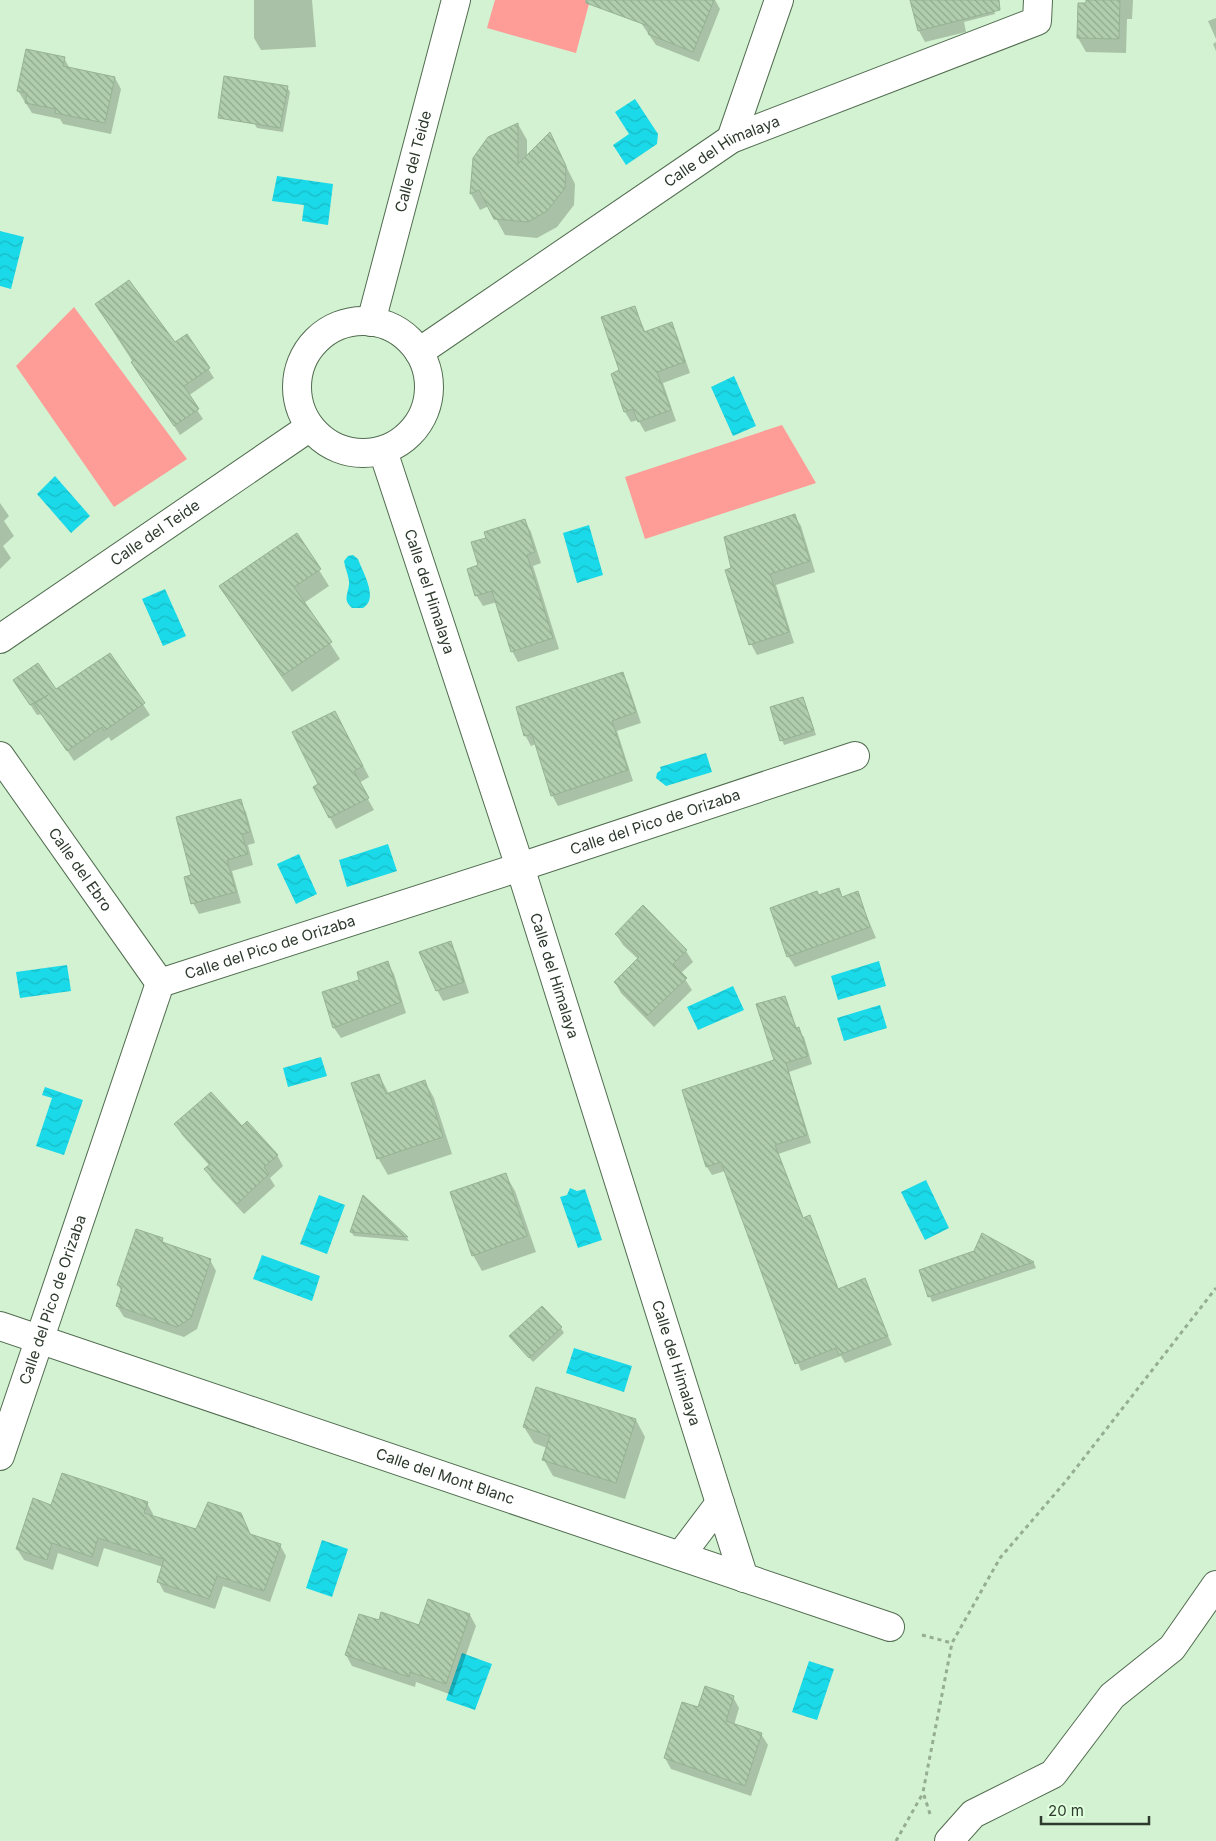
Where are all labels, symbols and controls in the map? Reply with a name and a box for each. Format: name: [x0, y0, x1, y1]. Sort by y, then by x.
street label: Calle del Teide: [390, 109, 435, 214]
street label: Calle del Himalaya: [660, 111, 782, 191]
street label: Calle del Teide: [106, 495, 203, 570]
street label: Calle del Himalaya: [400, 526, 459, 656]
street label: Calle del Pico de Orizaba: [568, 785, 743, 859]
street label: Calle del Ebro: [44, 824, 117, 915]
street label: Calle del Pico de Orizaba: [182, 911, 358, 983]
street label: Calle del Himalaya: [526, 911, 583, 1041]
street label: Calle del Pico de Orizaba: [15, 1212, 90, 1387]
street label: Calle del Himalaya: [648, 1298, 705, 1428]
street label: Calle del Mont Blanc: [373, 1444, 517, 1508]
scale bar: [1041, 1794, 1148, 1826]
text: 20 m: [1048, 1801, 1084, 1820]

